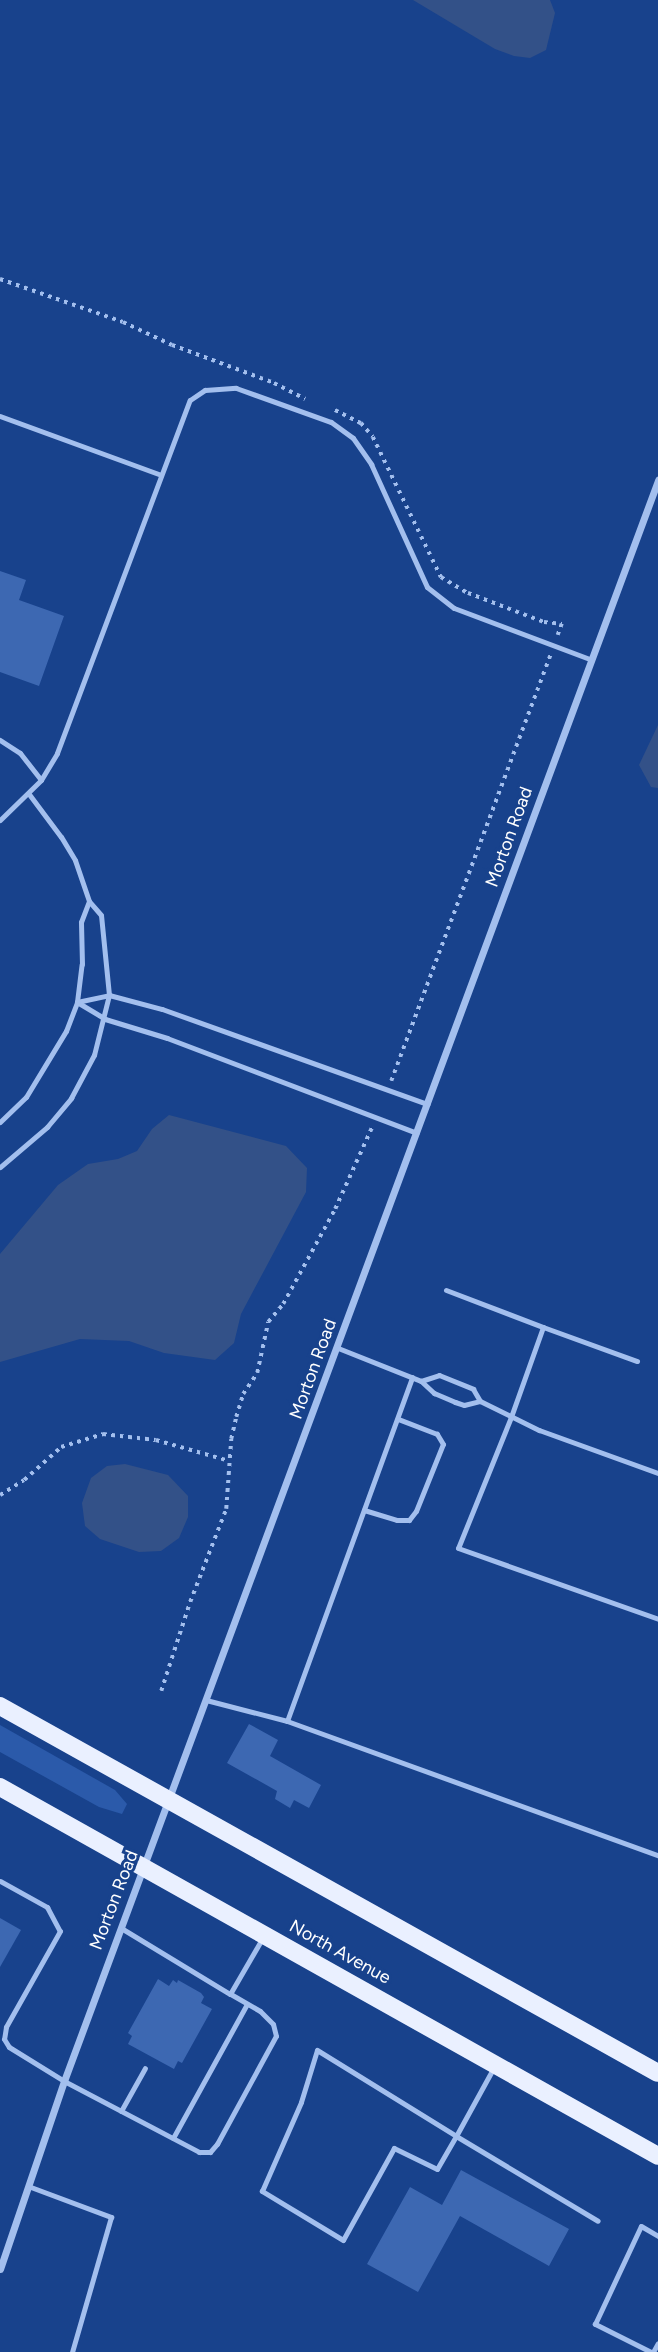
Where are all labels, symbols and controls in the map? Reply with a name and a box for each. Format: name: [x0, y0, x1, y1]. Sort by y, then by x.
street label: Morton Road: [481, 784, 537, 890]
street label: Morton Road: [285, 1316, 341, 1422]
street label: Morton Road: [85, 1847, 143, 1953]
street label: North Avenue: [286, 1915, 394, 1989]

